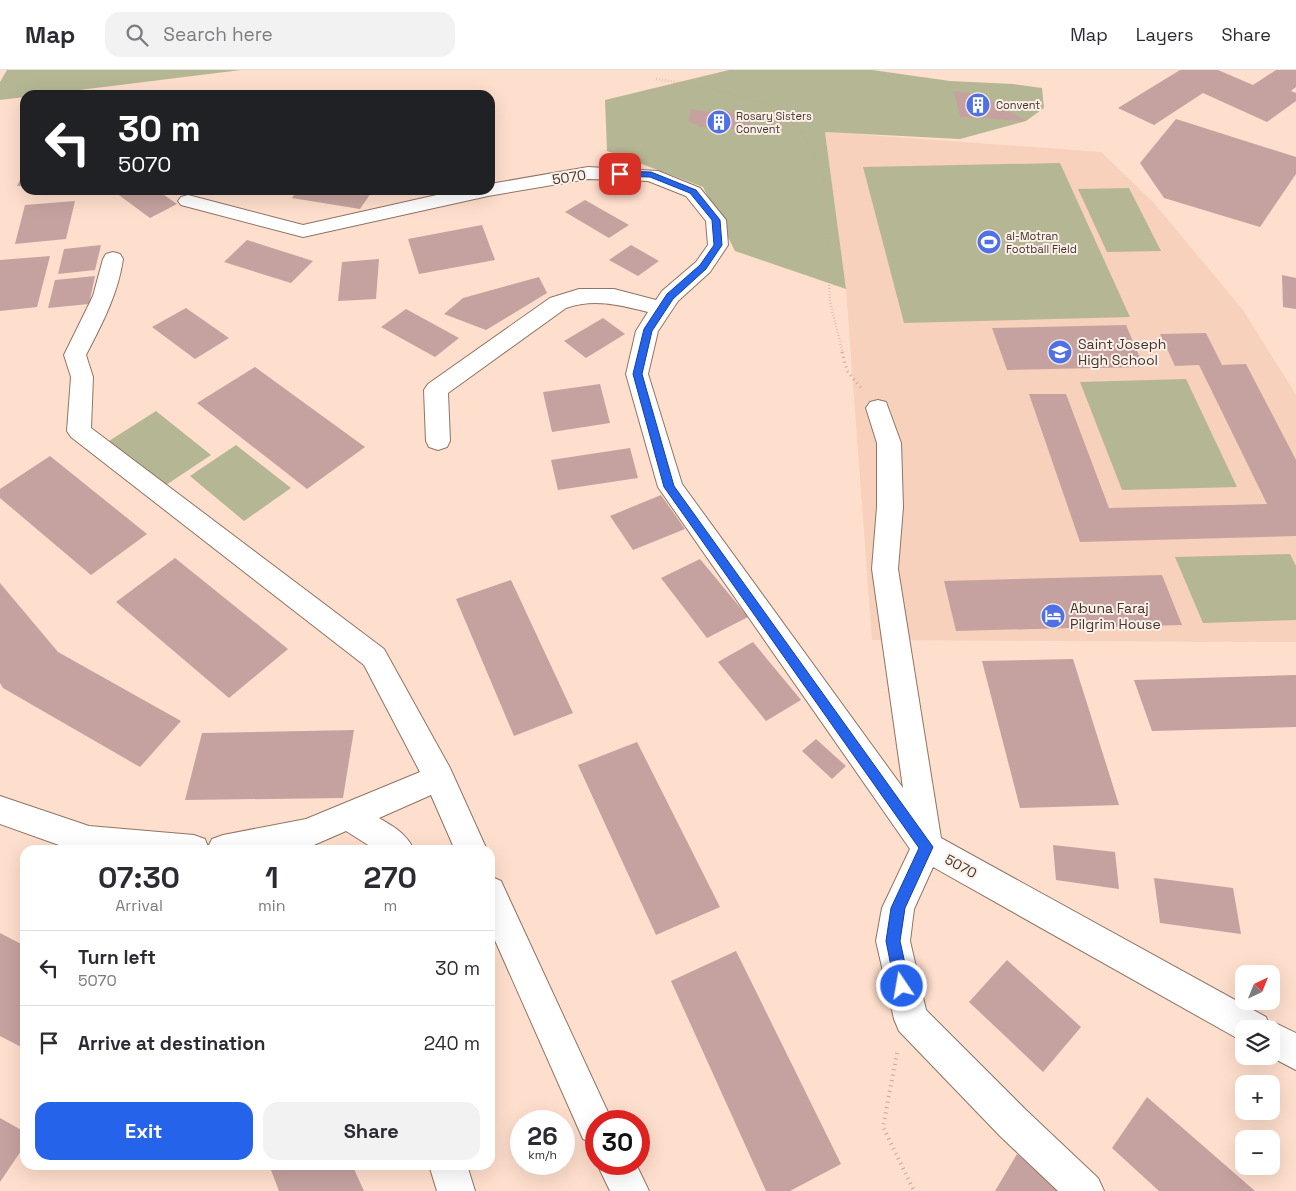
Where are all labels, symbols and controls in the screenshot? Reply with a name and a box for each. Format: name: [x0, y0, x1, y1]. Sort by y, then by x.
search box: [105, 12, 455, 57]
text: Map: [25, 19, 75, 50]
icon: search: [123, 21, 151, 49]
text: Search here: [163, 22, 273, 47]
text: Map: [1070, 23, 1108, 46]
text: Layers: [1136, 23, 1193, 46]
text: Share: [1221, 23, 1271, 46]
building icon: Convent: [965, 92, 991, 118]
place label: Convent: [996, 98, 1040, 112]
text: 30 m: [118, 107, 201, 151]
building icon: Rosary Sisters Convent: [706, 109, 732, 135]
place label: Rosary Sisters Convent: [736, 109, 812, 136]
icon: left: [35, 110, 100, 175]
text: 5070: [118, 150, 171, 178]
pin: [599, 153, 641, 195]
icon: arrive: [606, 160, 634, 188]
street label: 5070: [551, 165, 587, 189]
sports icon: al-Motran Football Field: [976, 229, 1002, 255]
place label: al-Motran Football Field: [1006, 229, 1077, 256]
place label: Saint Joseph High School: [1078, 335, 1166, 369]
school or university icon: Saint Joseph High School: [1047, 339, 1073, 365]
place label: Abuna Faraj Pilgrim House: [1070, 599, 1161, 633]
hotel icon: Abuna Faraj Pilgrim House: [1040, 603, 1066, 629]
street label: 5070: [942, 850, 980, 882]
text: 07:30: [98, 858, 180, 897]
text: 1: [265, 858, 279, 897]
text: 270: [364, 858, 417, 897]
text: Arrival: [115, 895, 163, 916]
text: min: [258, 895, 286, 916]
text: m: [383, 895, 397, 916]
text: Turn left: [78, 945, 156, 970]
icon: left: [35, 954, 63, 982]
text: 30 m: [435, 956, 480, 981]
position arrow: [875, 959, 927, 1011]
north arrow: [1235, 965, 1280, 1010]
map controls: [1235, 965, 1280, 1175]
text: 5070: [78, 970, 117, 991]
button: layers: [1235, 1020, 1280, 1065]
icon: arrive: [35, 1029, 63, 1057]
text: Arrive at destination: [78, 1031, 266, 1056]
text: 240 m: [424, 1031, 480, 1056]
button: +: [1235, 1075, 1280, 1120]
button: Exit: [35, 1102, 253, 1160]
button: Share: [263, 1102, 480, 1160]
speed limit sign: 30: [585, 1110, 650, 1175]
text: 26: [527, 1120, 558, 1152]
button: −: [1235, 1130, 1280, 1175]
text: km/h: [528, 1147, 557, 1163]

